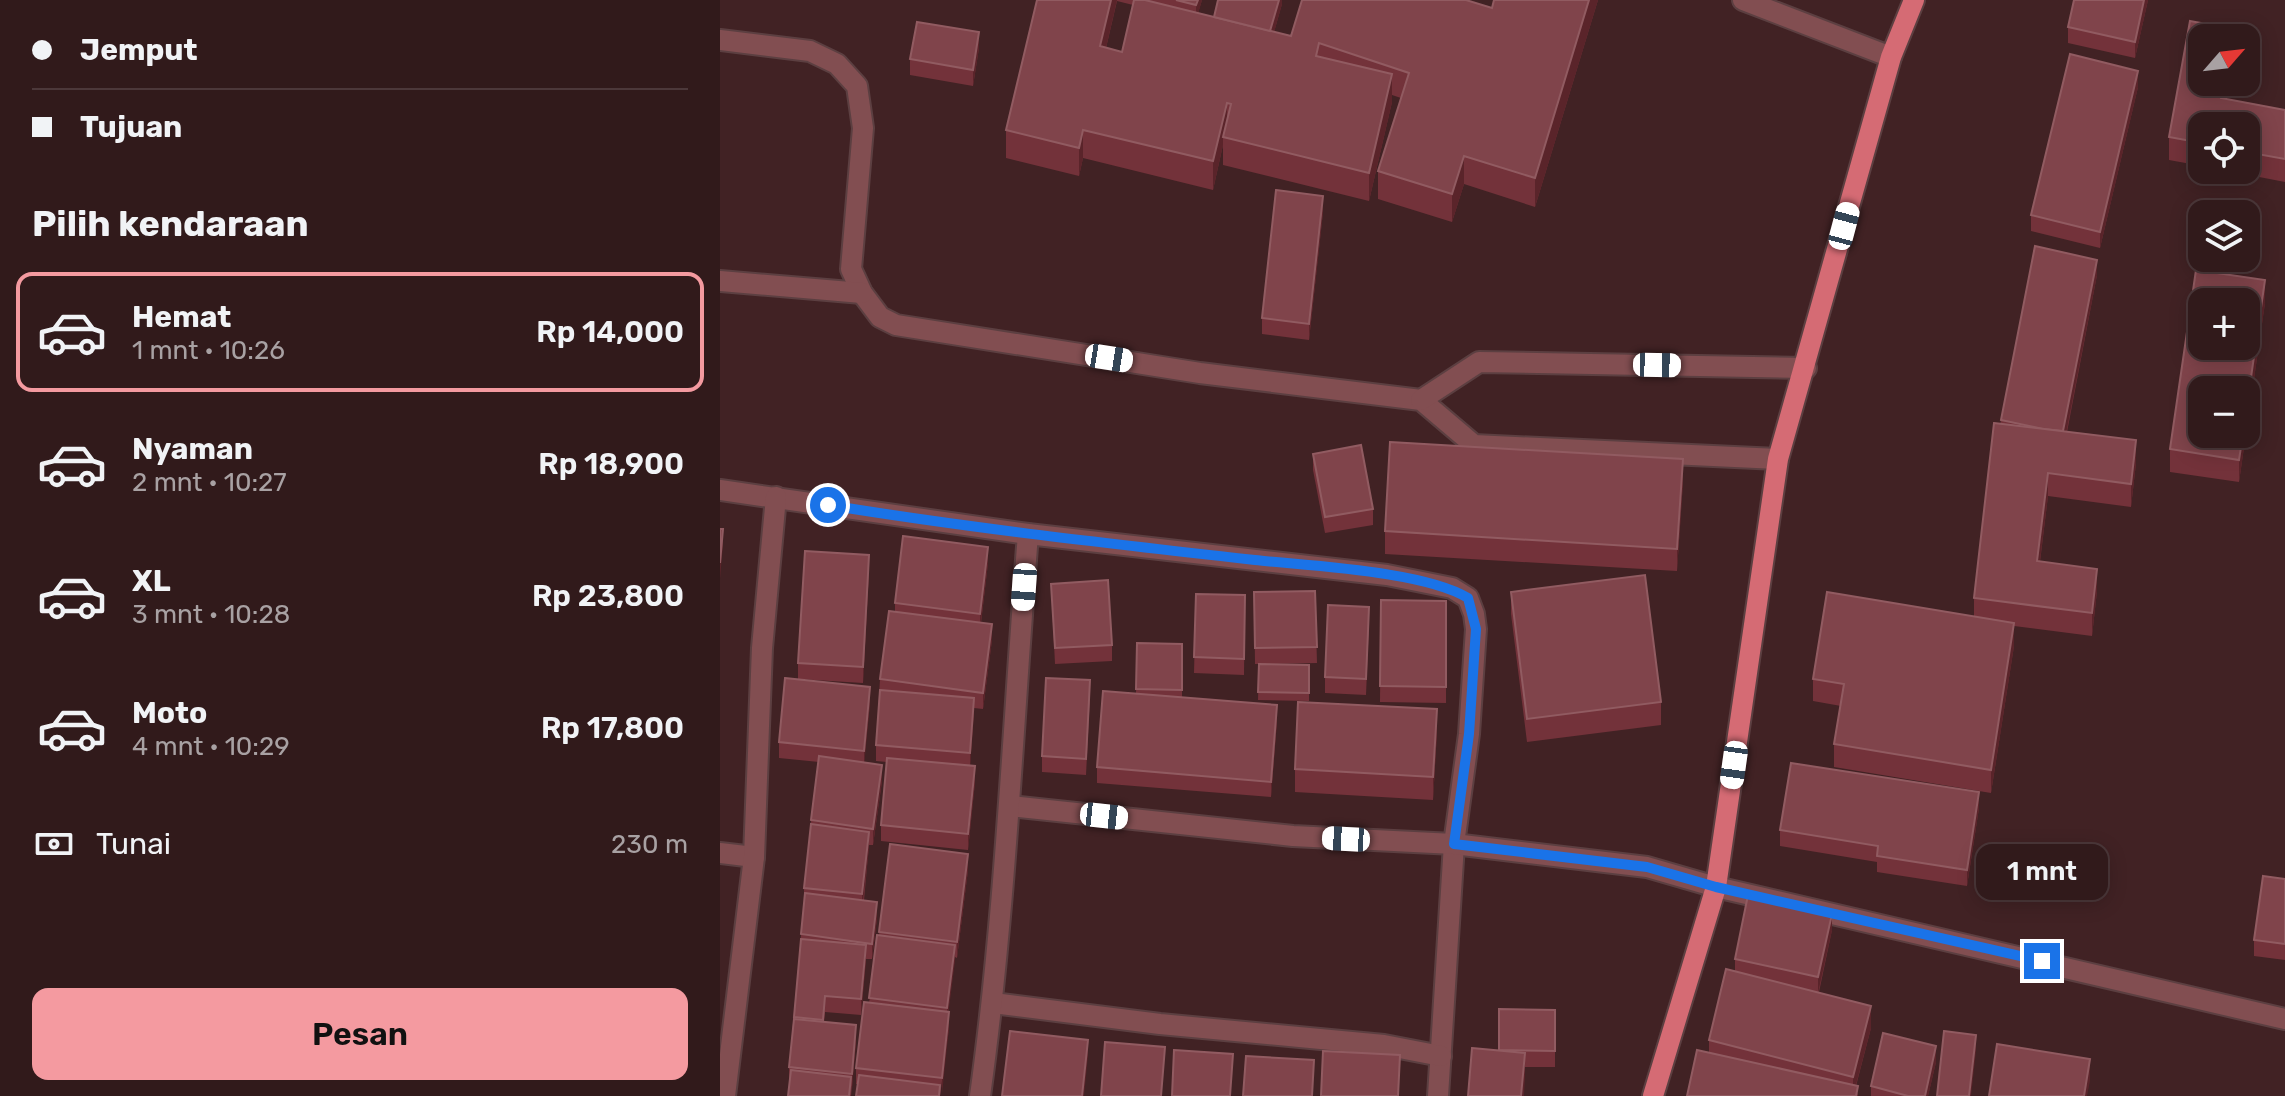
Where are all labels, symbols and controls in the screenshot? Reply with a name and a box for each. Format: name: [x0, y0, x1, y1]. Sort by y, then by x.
north arrow: [2188, 24, 2260, 96]
map controls: [2188, 24, 2260, 448]
text: Jemput: [80, 32, 198, 68]
text: Tujuan: [80, 109, 182, 145]
button: locate: [2188, 112, 2260, 184]
car: [1826, 200, 1862, 252]
button: layers: [2188, 200, 2260, 272]
text: Pilih kendaraan: [32, 202, 309, 245]
button: +: [2188, 288, 2260, 360]
icon: car: [36, 296, 108, 368]
text: Hemat: [132, 299, 231, 335]
text: Rp 14,000: [536, 314, 684, 350]
text: 1 mnt · 10:26: [132, 335, 285, 366]
car: [1083, 342, 1135, 374]
car: [1633, 353, 1681, 377]
button: −: [2188, 376, 2260, 448]
icon: car: [36, 428, 108, 500]
text: Nyaman: [132, 431, 253, 467]
text: Rp 18,900: [538, 446, 684, 482]
text: 2 mnt · 10:27: [132, 467, 287, 498]
route start: [810, 487, 846, 523]
icon: car: [36, 560, 108, 632]
car: [1010, 562, 1038, 612]
text: XL: [132, 563, 171, 599]
text: Rp 23,800: [532, 578, 684, 614]
text: 3 mnt · 10:28: [132, 599, 290, 630]
icon: car: [36, 692, 108, 764]
text: Moto: [132, 695, 207, 731]
text: Rp 17,800: [541, 710, 684, 746]
text: 4 mnt · 10:29: [132, 731, 290, 762]
car: [1719, 740, 1749, 790]
car: [1079, 802, 1129, 830]
icon: cash: [32, 822, 76, 866]
text: Tunai: [96, 826, 171, 862]
car: [1321, 826, 1371, 852]
text: 230 m: [611, 829, 688, 860]
callout: 1 mnt: [1976, 845, 2108, 901]
text: 1 mnt: [2007, 856, 2077, 887]
route end: [2024, 943, 2060, 979]
button: Pesan: [32, 988, 688, 1080]

